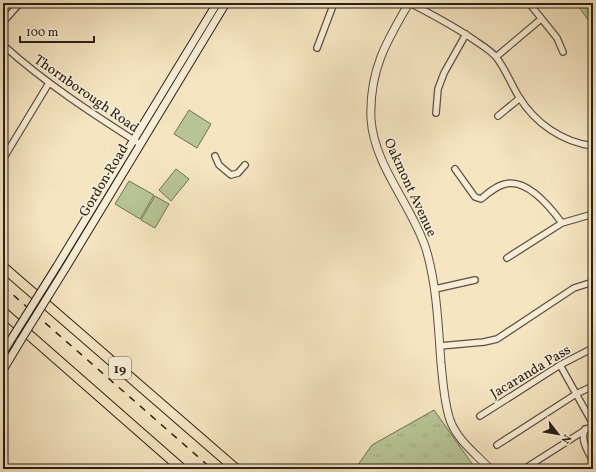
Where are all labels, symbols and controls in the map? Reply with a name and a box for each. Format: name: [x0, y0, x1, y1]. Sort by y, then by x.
scale bar: [20, 18, 94, 44]
text: 100 m: [26, 25, 59, 41]
street label: Thornborough Road: [30, 51, 143, 138]
street label: Oakmont Avenue: [379, 135, 441, 240]
street label: Gordon Road: [75, 141, 134, 221]
street label: Jacaranda Pass: [487, 341, 575, 404]
road number: 19: [109, 357, 131, 379]
north arrow: [538, 414, 578, 454]
text: N: [557, 431, 574, 446]

